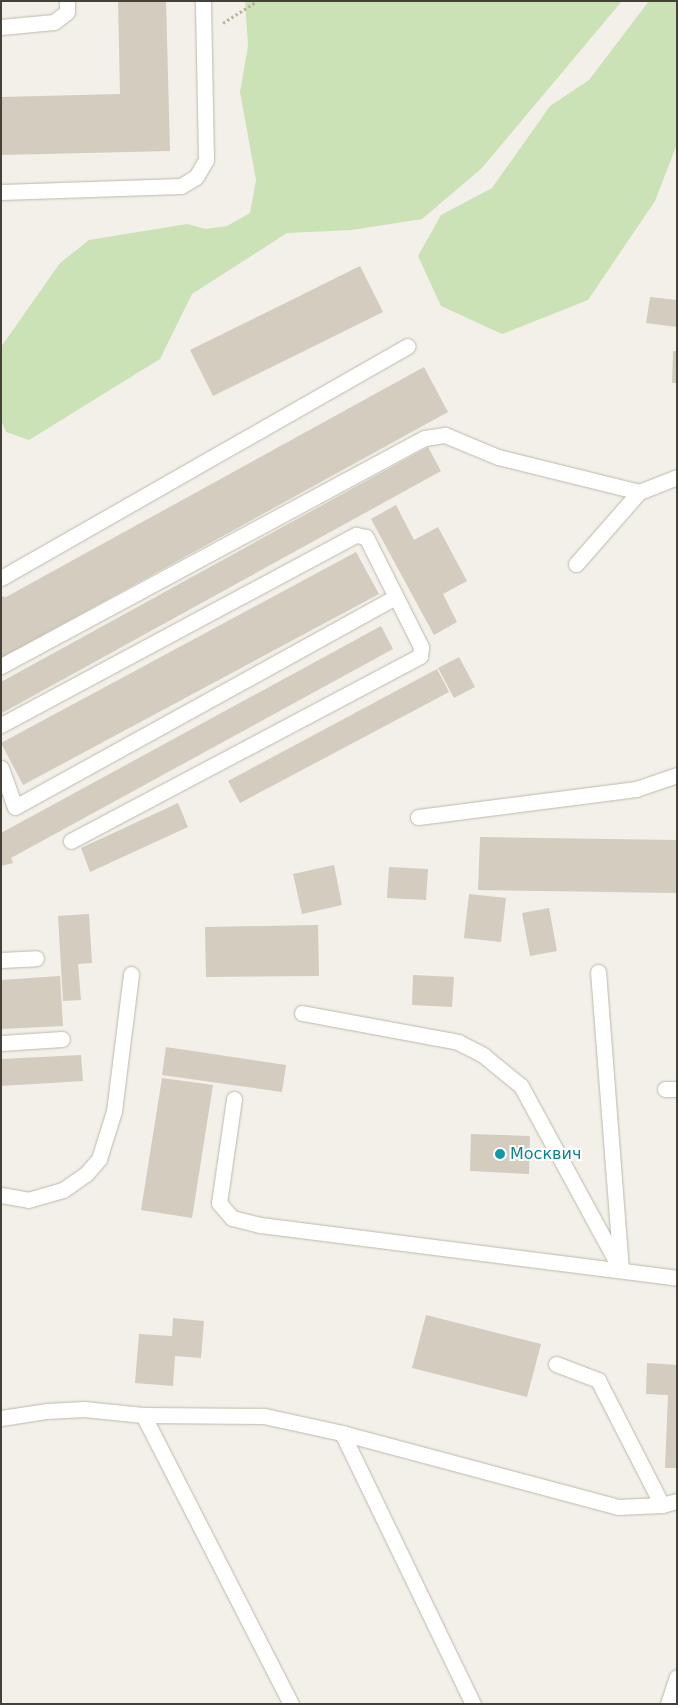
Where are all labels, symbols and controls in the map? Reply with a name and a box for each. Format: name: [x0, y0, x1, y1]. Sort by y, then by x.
place label: Москвич: [510, 1144, 581, 1164]
marker: Москвич: [494, 1148, 506, 1160]

